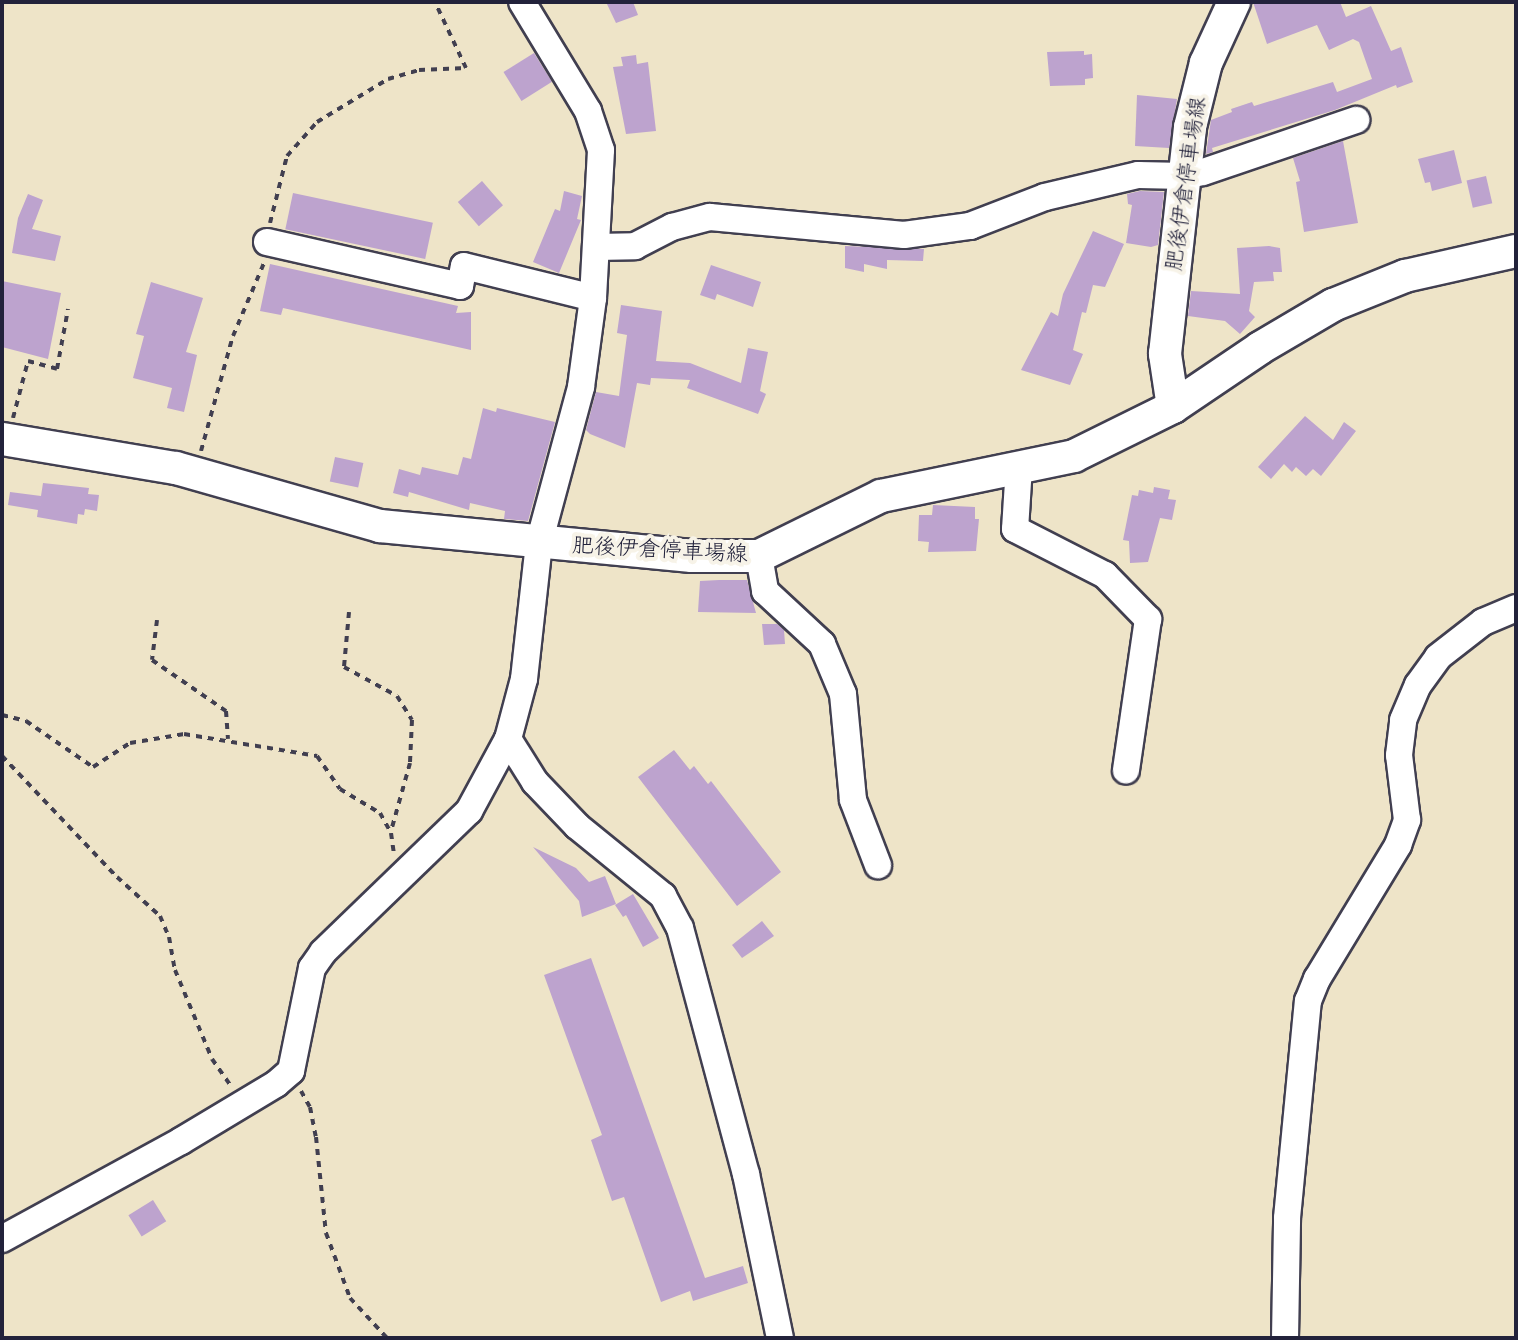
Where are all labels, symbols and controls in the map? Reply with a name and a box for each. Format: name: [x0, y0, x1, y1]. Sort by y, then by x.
street label: 肥後伊倉停車場線: [1161, 95, 1211, 273]
street label: 肥後伊倉停車場線: [571, 532, 749, 568]

